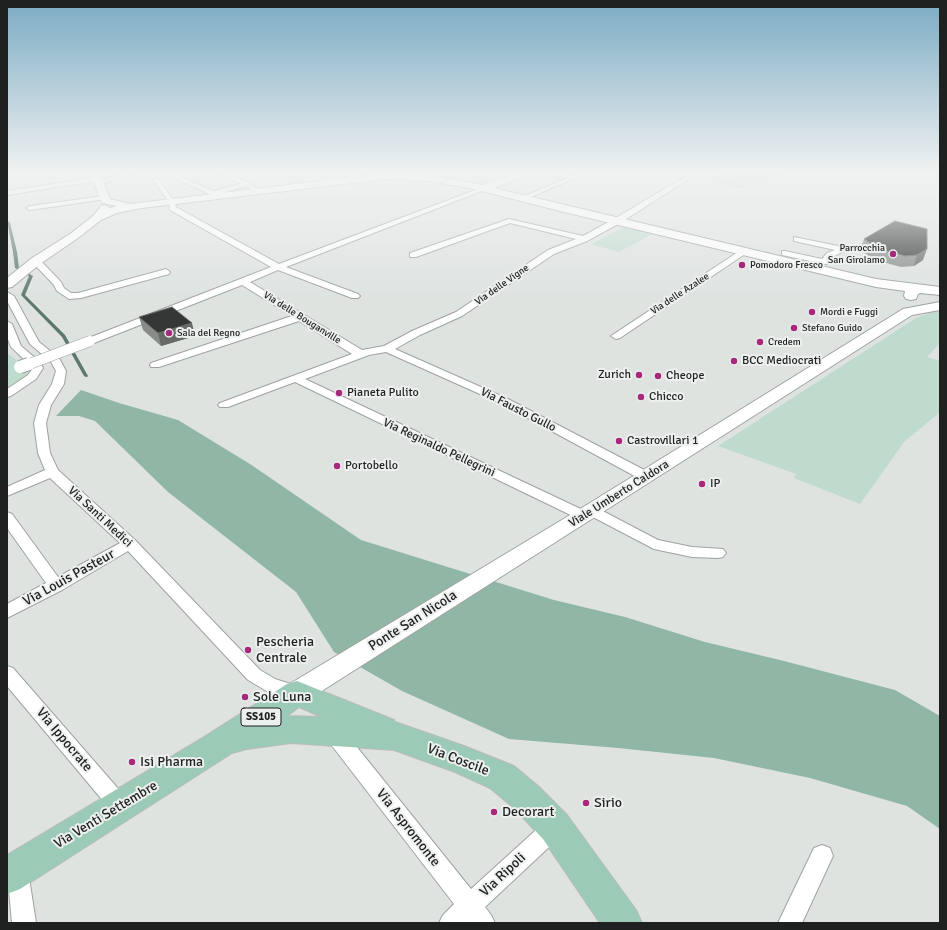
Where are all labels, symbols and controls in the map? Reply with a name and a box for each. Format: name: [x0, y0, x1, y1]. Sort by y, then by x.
place label: Parrocchia San Girolamo: [828, 242, 885, 266]
marker: Parrocchia San Girolamo: [888, 249, 898, 259]
place label: Pomodoro Fresco: [750, 259, 823, 271]
marker: Pomodoro Fresco: [737, 260, 747, 270]
street label: Via delle Vigne: [473, 262, 531, 308]
street label: Via delle Azalee: [648, 271, 712, 317]
street label: Via delle Bouganville: [261, 289, 343, 347]
place label: Mordi e Fuggi: [820, 306, 878, 318]
marker: Mordi e Fuggi: [807, 307, 817, 317]
place label: Stefano Guido: [802, 322, 862, 334]
marker: Stefano Guido: [789, 323, 799, 333]
place label: Sala del Regno: [177, 327, 240, 339]
marker: Sala del Regno: [164, 328, 174, 338]
place label: Credem: [768, 336, 801, 348]
marker: Credem: [755, 337, 765, 347]
place label: BCC Mediocrati: [742, 354, 821, 368]
marker: BCC Mediocrati: [729, 356, 739, 366]
place label: Zurich: [598, 368, 631, 382]
place label: Cheope: [666, 369, 704, 383]
marker: Zurich: [634, 370, 644, 380]
marker: Cheope: [653, 371, 663, 381]
street label: Via Fausto Gullo: [478, 385, 558, 435]
place label: Pianeta Pulito: [347, 386, 419, 400]
marker: Pianeta Pulito: [334, 388, 344, 398]
place label: Chicco: [649, 390, 683, 404]
marker: Chicco: [636, 392, 646, 402]
street label: Via Reginaldo Pellegrini: [381, 416, 497, 480]
place label: Castrovillari 1: [627, 434, 699, 448]
marker: Castrovillari 1: [614, 436, 624, 446]
street label: Viale Umberto Caldora: [566, 457, 672, 531]
place label: Portobello: [345, 459, 398, 473]
marker: Portobello: [332, 461, 342, 471]
place label: IP: [710, 477, 720, 491]
marker: IP: [697, 479, 707, 489]
street label: Via Santi Medici: [65, 484, 135, 550]
street label: Via Louis Pasteur: [20, 546, 118, 610]
street label: Ponte San Nicola: [366, 587, 460, 655]
place label: Pescheria Centrale: [256, 634, 314, 666]
marker: Pescheria Centrale: [243, 645, 253, 655]
place label: Sole Luna: [253, 689, 311, 705]
marker: Sole Luna: [240, 692, 250, 702]
street label: Via Ippocrate: [32, 704, 96, 776]
road number: SS105: [241, 708, 281, 726]
street label: Via Coscile: [425, 740, 491, 780]
place label: Isi Pharma: [140, 754, 203, 770]
marker: Isi Pharma: [127, 757, 137, 767]
street label: Via Venti Settembre: [51, 777, 161, 853]
street label: Via Aspromonte: [372, 786, 444, 870]
place label: Sirio: [594, 795, 622, 811]
marker: Sirio: [581, 798, 591, 808]
place label: Decorart: [502, 804, 554, 820]
marker: Decorart: [489, 807, 499, 817]
street label: Via Ripoli: [477, 850, 529, 900]

